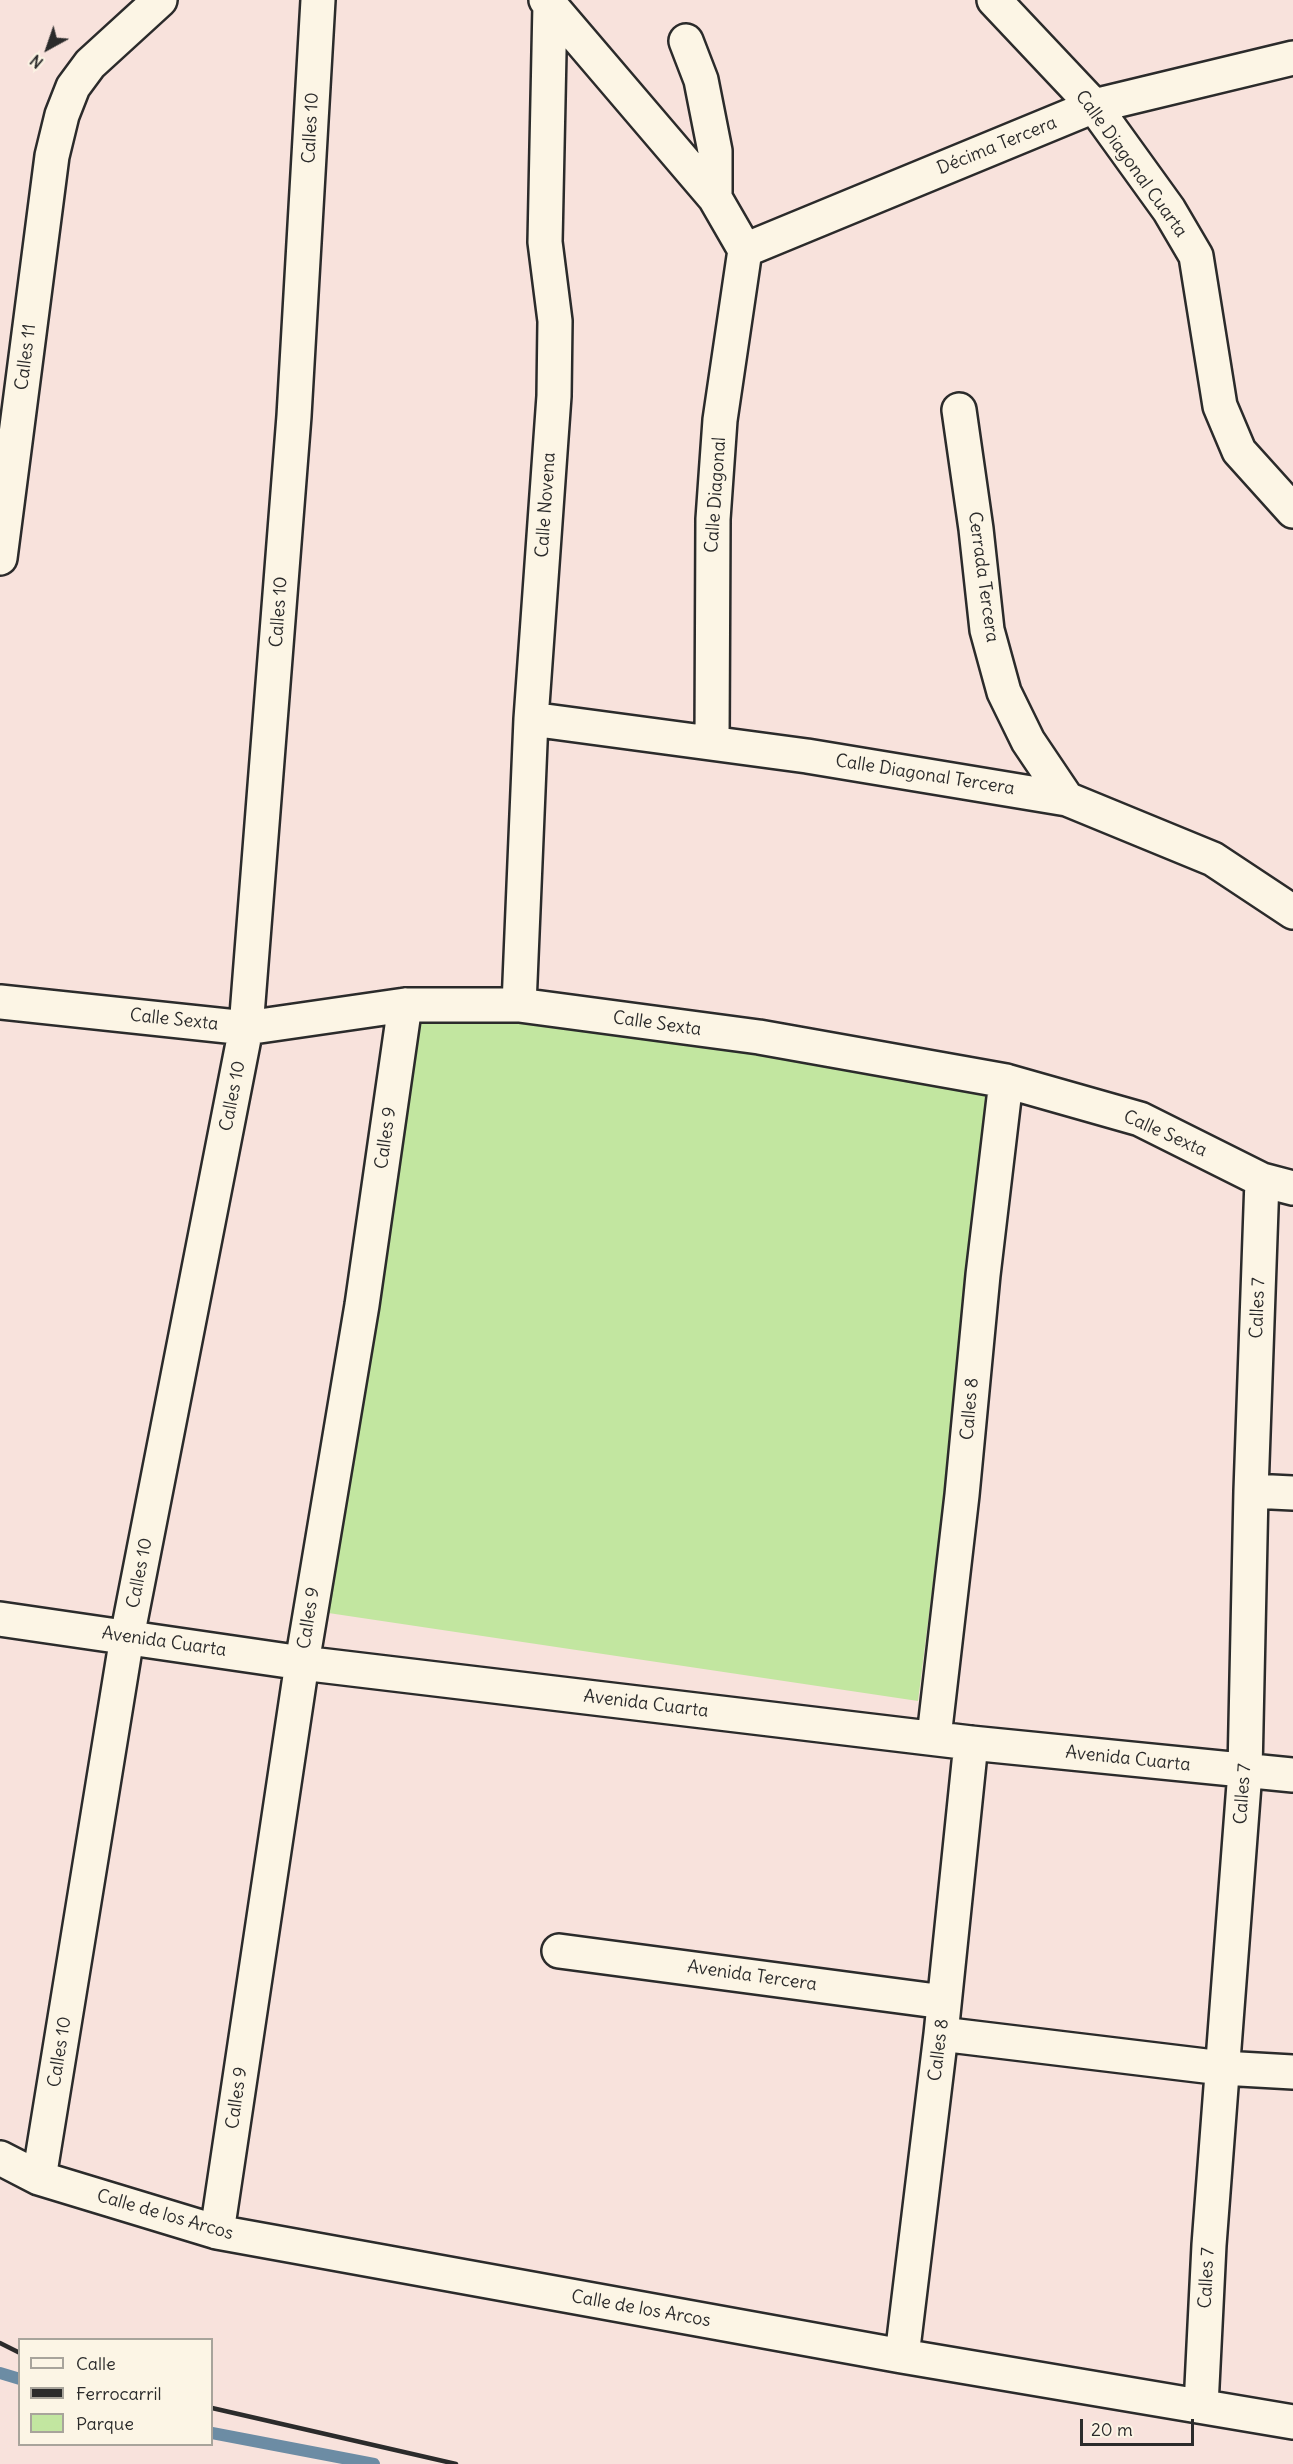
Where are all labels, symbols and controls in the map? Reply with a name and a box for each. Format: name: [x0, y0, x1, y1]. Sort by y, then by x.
north arrow: [18, 18, 78, 78]
text: N: [26, 51, 47, 73]
street label: Calle Diagonal Cuarta: [1070, 86, 1192, 242]
street label: Calles 10: [298, 92, 324, 164]
street label: Décima Tercera: [934, 112, 1060, 180]
street label: Calles 11: [11, 323, 41, 391]
street label: Calle Diagonal: [701, 436, 731, 554]
street label: Calle Novena: [532, 452, 560, 558]
street label: Cerrada Tercera: [963, 510, 1003, 644]
street label: Calles 10: [266, 576, 292, 648]
street label: Calle Diagonal Tercera: [834, 750, 1016, 800]
street label: Calle Sexta: [129, 1005, 219, 1035]
street label: Calle Sexta: [611, 1007, 703, 1041]
street label: Calles 10: [216, 1059, 250, 1133]
street label: Calles 9: [371, 1106, 401, 1170]
street label: Calle Sexta: [1120, 1106, 1210, 1162]
street label: Calles 7: [1246, 1277, 1270, 1339]
street label: Calles 8: [957, 1377, 983, 1441]
street label: Calles 10: [123, 1536, 157, 1610]
street label: Calles 9: [293, 1585, 325, 1651]
street label: Avenida Cuarta: [100, 1623, 228, 1661]
street label: Avenida Cuarta: [582, 1686, 710, 1722]
street label: Avenida Cuarta: [1064, 1742, 1192, 1776]
street label: Calles 7: [1230, 1763, 1256, 1825]
street label: Avenida Tercera: [686, 1956, 818, 1996]
street label: Calles 10: [44, 2015, 76, 2089]
street label: Calles 8: [924, 2018, 954, 2082]
street label: Calles 9: [222, 2066, 252, 2130]
street label: Calle de los Arcos: [94, 2185, 236, 2245]
street label: Calles 7: [1195, 2247, 1219, 2309]
street label: Calle de los Arcos: [570, 2286, 712, 2332]
legend: [18, 2338, 213, 2446]
text: Calle: [76, 2352, 116, 2375]
text: Ferrocarril: [76, 2382, 162, 2405]
scale bar: [1083, 2407, 1197, 2445]
text: Parque: [76, 2412, 134, 2435]
text: 20 m: [1091, 2418, 1133, 2441]

